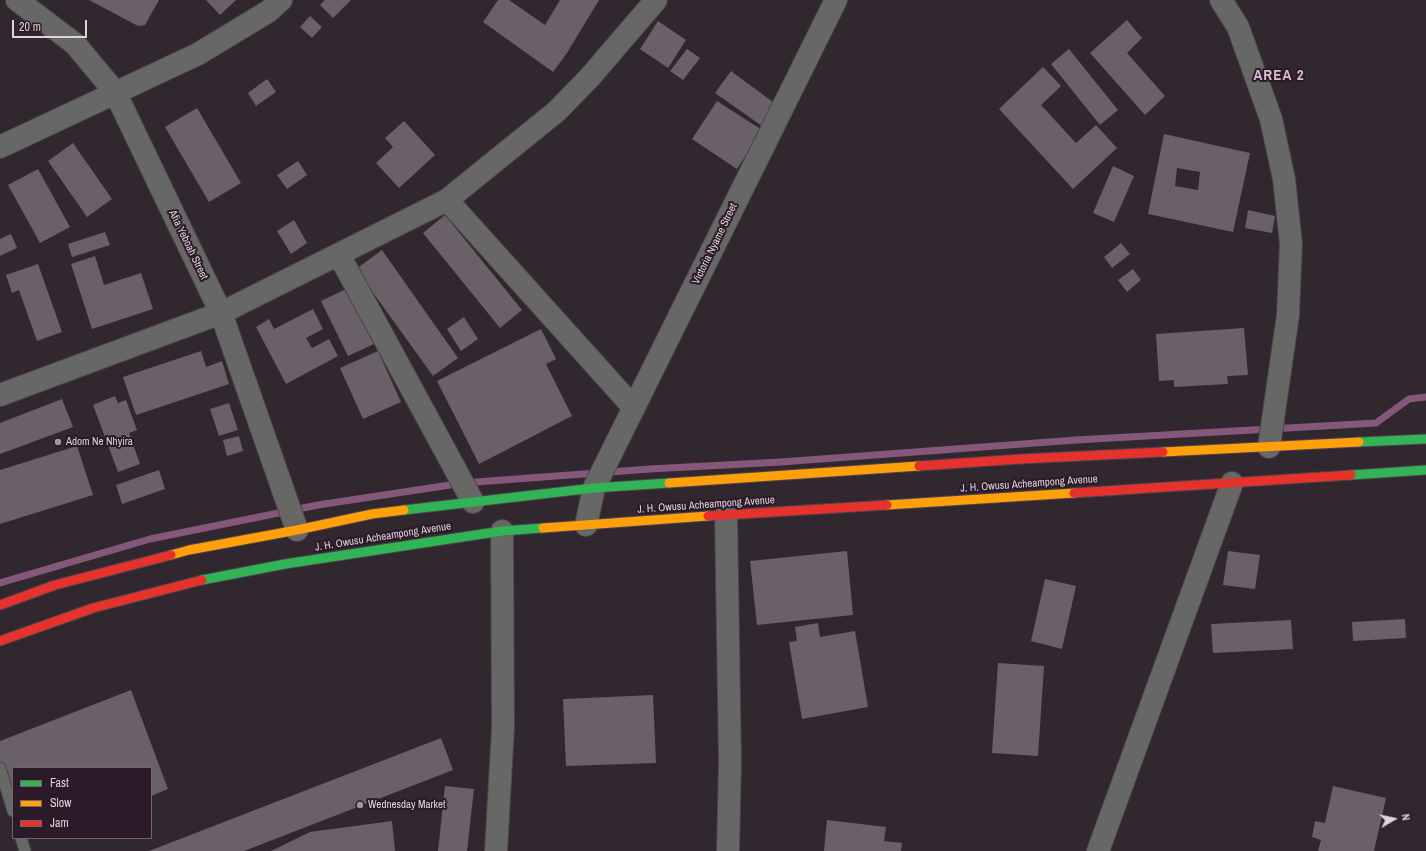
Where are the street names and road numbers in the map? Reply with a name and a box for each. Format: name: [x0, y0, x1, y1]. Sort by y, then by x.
street label: Victoria Nyame Street: [690, 201, 740, 287]
street label: Afia Yeboah Street: [166, 208, 210, 282]
street label: J. H. Owusu Acheampong Avenue: [960, 473, 1098, 495]
street label: J. H. Owusu Acheampong Avenue: [637, 494, 775, 516]
street label: J. H. Owusu Acheampong Avenue: [314, 520, 452, 554]

